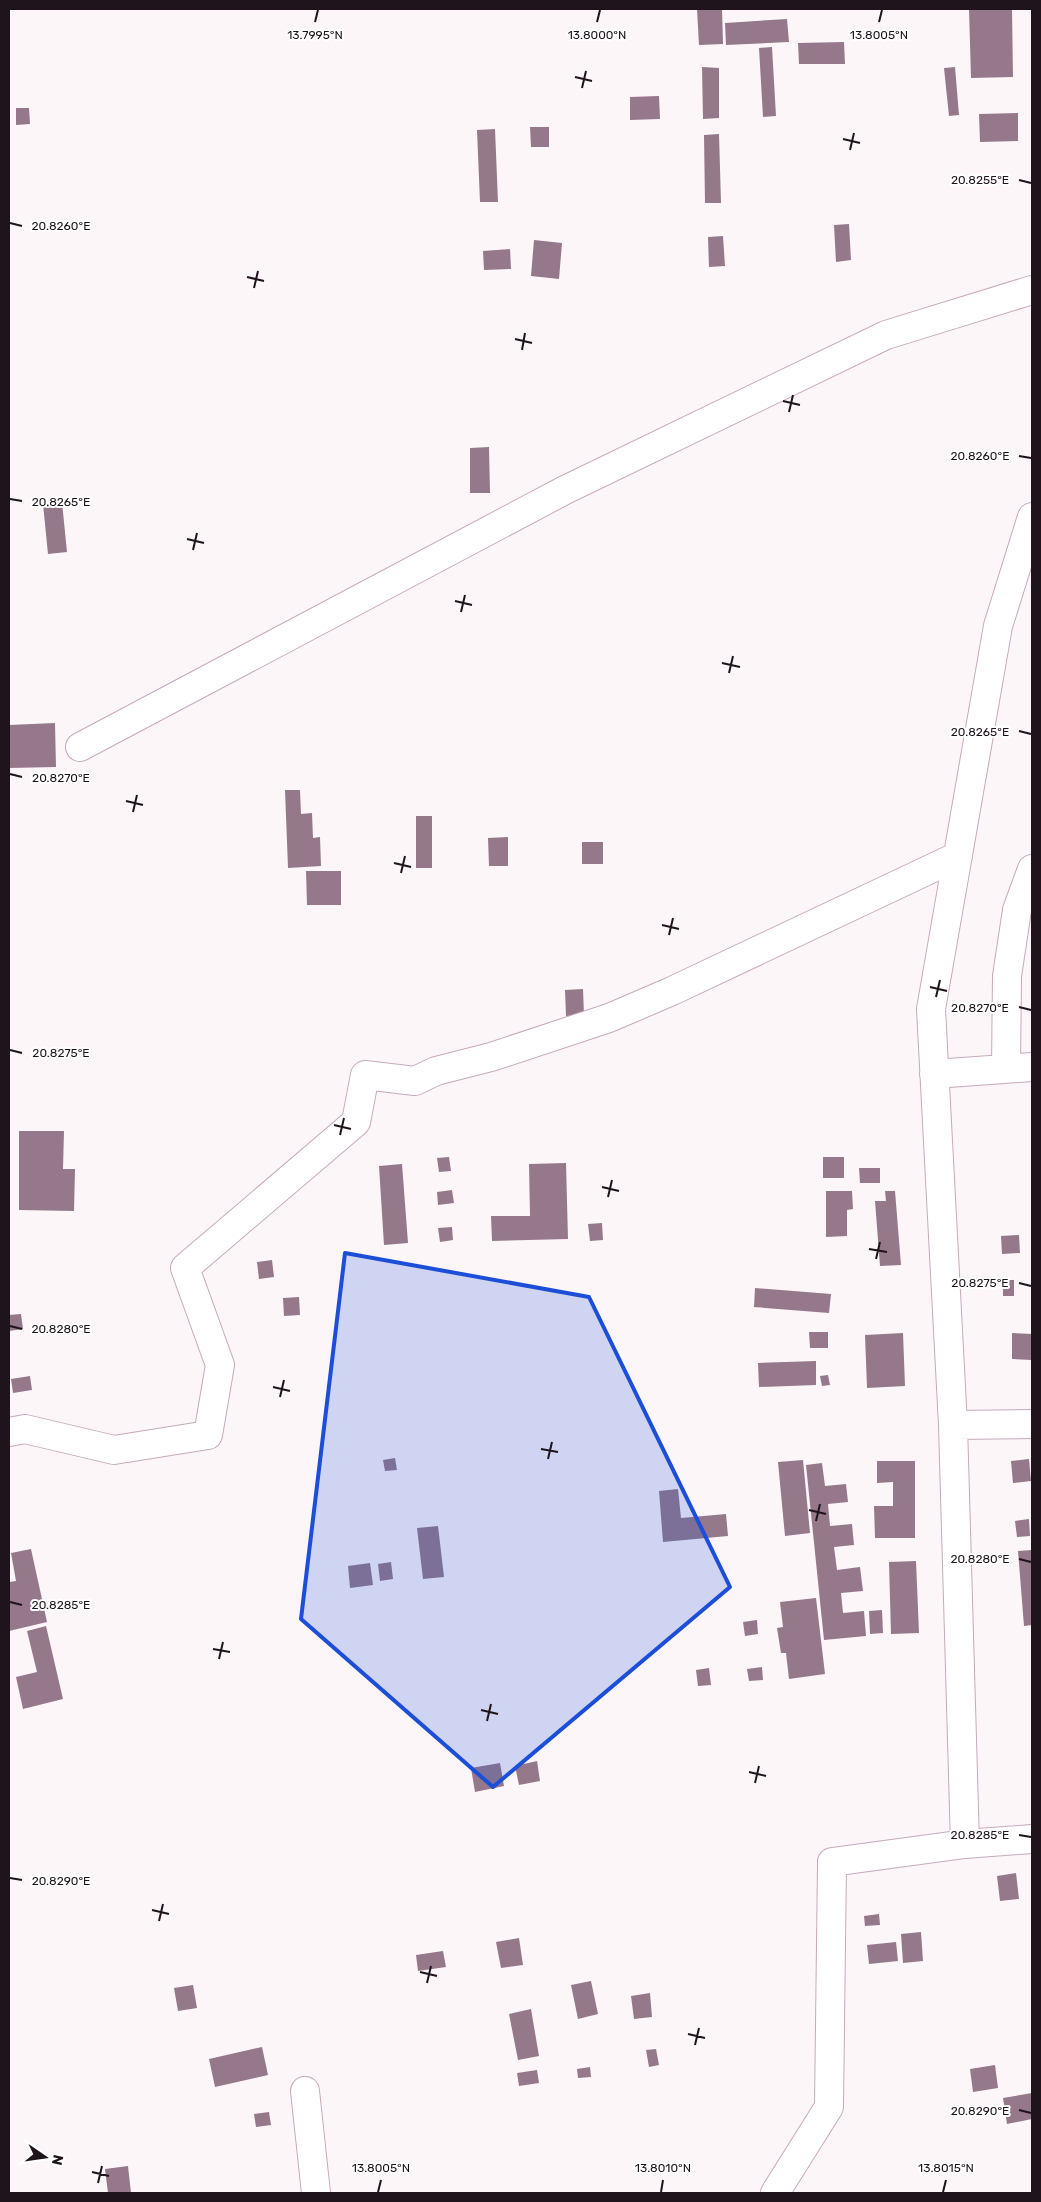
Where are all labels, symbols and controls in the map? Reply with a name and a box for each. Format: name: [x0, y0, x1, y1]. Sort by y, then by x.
text: 13.7995°N: [287, 28, 343, 42]
text: 13.8000°N: [568, 28, 626, 42]
text: 13.8005°N: [850, 28, 908, 42]
text: 20.8255°E: [951, 173, 1009, 187]
text: 20.8260°E: [32, 219, 90, 233]
text: 20.8260°E: [951, 449, 1009, 463]
text: 20.8265°E: [32, 495, 90, 509]
text: 20.8265°E: [951, 725, 1009, 739]
text: 20.8270°E: [32, 771, 90, 785]
text: 20.8270°E: [951, 1001, 1009, 1015]
text: 20.8275°E: [32, 1046, 90, 1060]
text: 20.8275°E: [951, 1276, 1009, 1290]
text: 20.8280°E: [31, 1322, 91, 1336]
text: 20.8280°E: [950, 1552, 1010, 1566]
text: 20.8285°E: [32, 1598, 90, 1612]
text: 20.8285°E: [951, 1828, 1009, 1842]
text: 20.8290°E: [32, 1874, 90, 1888]
text: 20.8290°E: [951, 2104, 1009, 2118]
north arrow: [20, 2132, 70, 2182]
text: N: [48, 2153, 67, 2167]
text: 13.8005°N: [352, 2161, 410, 2175]
text: 13.8010°N: [635, 2161, 691, 2175]
text: 13.8015°N: [918, 2161, 974, 2175]

